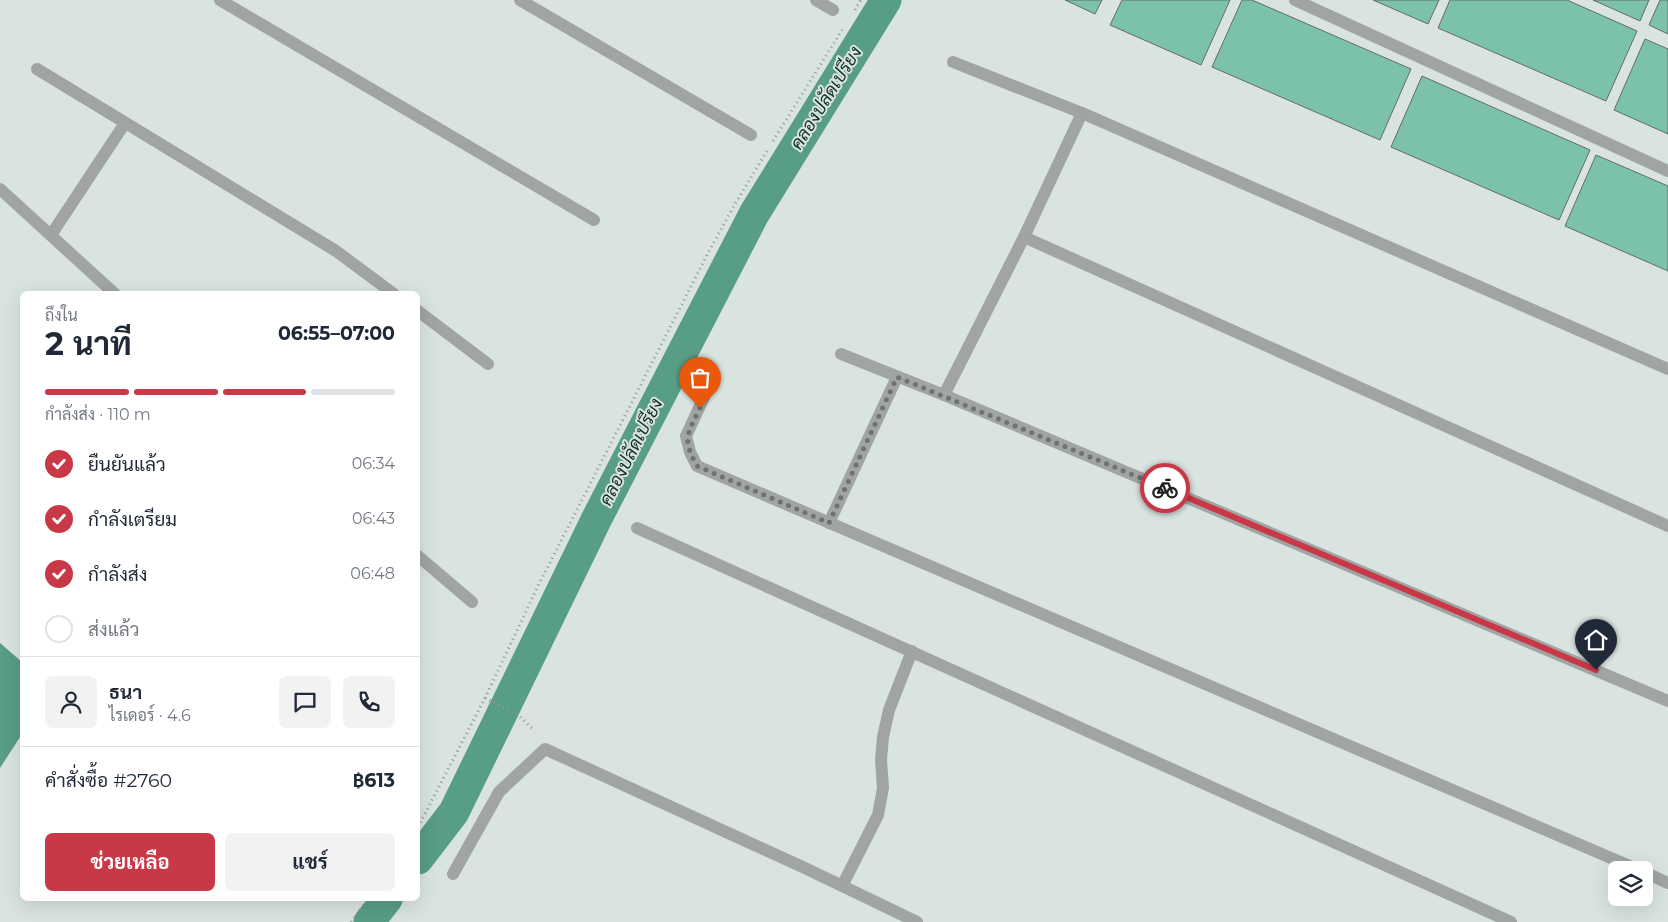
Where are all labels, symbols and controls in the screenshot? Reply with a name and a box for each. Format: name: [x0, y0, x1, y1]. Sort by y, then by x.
water label: คลองปลัดเปรียง: [784, 41, 866, 154]
text: ถึงใน: [45, 306, 78, 325]
text: 06:55–07:00: [278, 322, 395, 345]
text: 2 นาที: [45, 324, 132, 363]
pin: [679, 357, 721, 408]
icon: bag: [686, 364, 714, 392]
water label: คลองปลัดเปรียง: [593, 394, 667, 509]
text: กำลังส่ง · 110 m: [45, 405, 151, 424]
icon: check: [45, 450, 73, 478]
text: ยืนยันแล้ว: [88, 453, 166, 476]
text: 06:34: [352, 454, 395, 473]
courier: [1140, 463, 1190, 513]
icon: bike: [1151, 474, 1179, 502]
icon: check: [45, 505, 73, 533]
text: กำลังเตรียม: [88, 508, 177, 531]
text: 06:43: [352, 509, 395, 528]
icon: check: [45, 560, 73, 588]
text: กำลังส่ง: [88, 563, 147, 586]
text: 06:48: [350, 564, 395, 583]
text: ส่งแล้ว: [88, 618, 139, 641]
pin: [1575, 619, 1617, 670]
icon: home: [1582, 626, 1610, 654]
button: person: [45, 676, 97, 728]
button: chat: [279, 676, 331, 728]
button: phone: [343, 676, 395, 728]
text: ธนา: [109, 681, 142, 704]
text: ไรเดอร์ · 4.6: [109, 706, 191, 725]
text: คำสั่งซื้อ #2760: [45, 769, 172, 792]
text: ฿613: [353, 769, 395, 792]
button: ช่วยเหลือ: [45, 833, 215, 891]
button: แชร์: [225, 833, 395, 891]
map controls: [1608, 861, 1653, 906]
button: layers: [1608, 861, 1653, 906]

